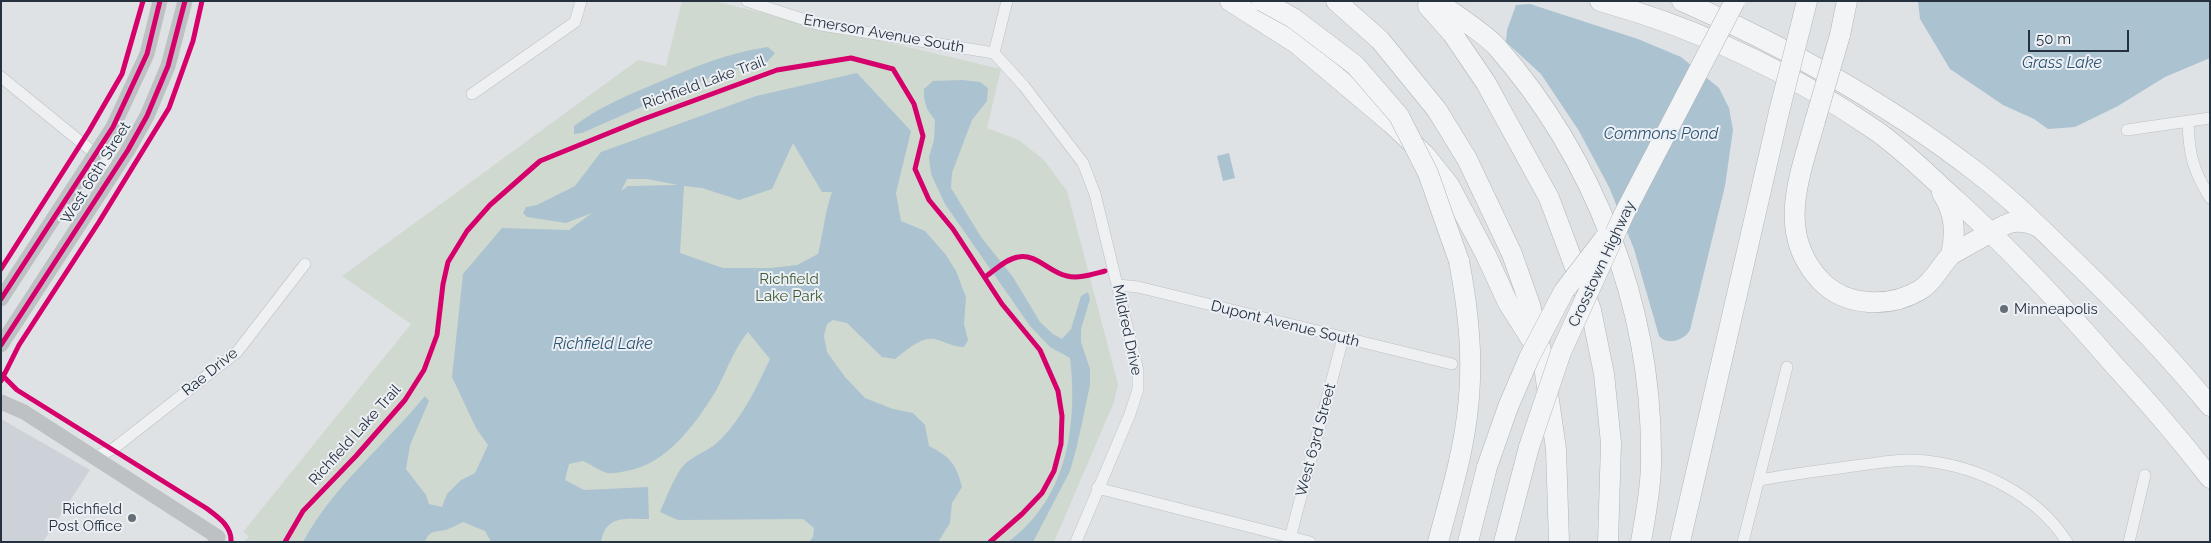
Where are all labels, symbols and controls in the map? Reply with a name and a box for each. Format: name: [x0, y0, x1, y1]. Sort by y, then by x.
street label: Emerson Avenue South: [802, 11, 966, 57]
scale bar: [2031, 20, 2132, 52]
text: 50 m: [2036, 30, 2071, 48]
street label: Richfield Lake Trail: [640, 52, 768, 114]
water label: Grass Lake: [2022, 53, 2102, 73]
street label: West 66th Street: [57, 119, 135, 227]
water label: Commons Pond: [1604, 124, 1718, 144]
street label: Crosstown Highway: [1565, 198, 1639, 330]
park label: Richfield Lake Park: [755, 270, 823, 305]
street label: Mildred Drive: [1109, 283, 1145, 377]
street label: Dupont Avenue South: [1209, 297, 1361, 351]
place label: Minneapolis: [2014, 300, 2098, 318]
marker: Minneapolis: [1998, 303, 2010, 315]
water label: Richfield Lake: [553, 334, 653, 354]
street label: Rae Drive: [179, 344, 241, 400]
street label: Richfield Lake Trail: [305, 381, 405, 489]
street label: West 63rd Street: [1292, 381, 1340, 499]
place label: Richfield Post Office: [49, 500, 122, 535]
marker: Richfield Post Office: [126, 512, 138, 524]

